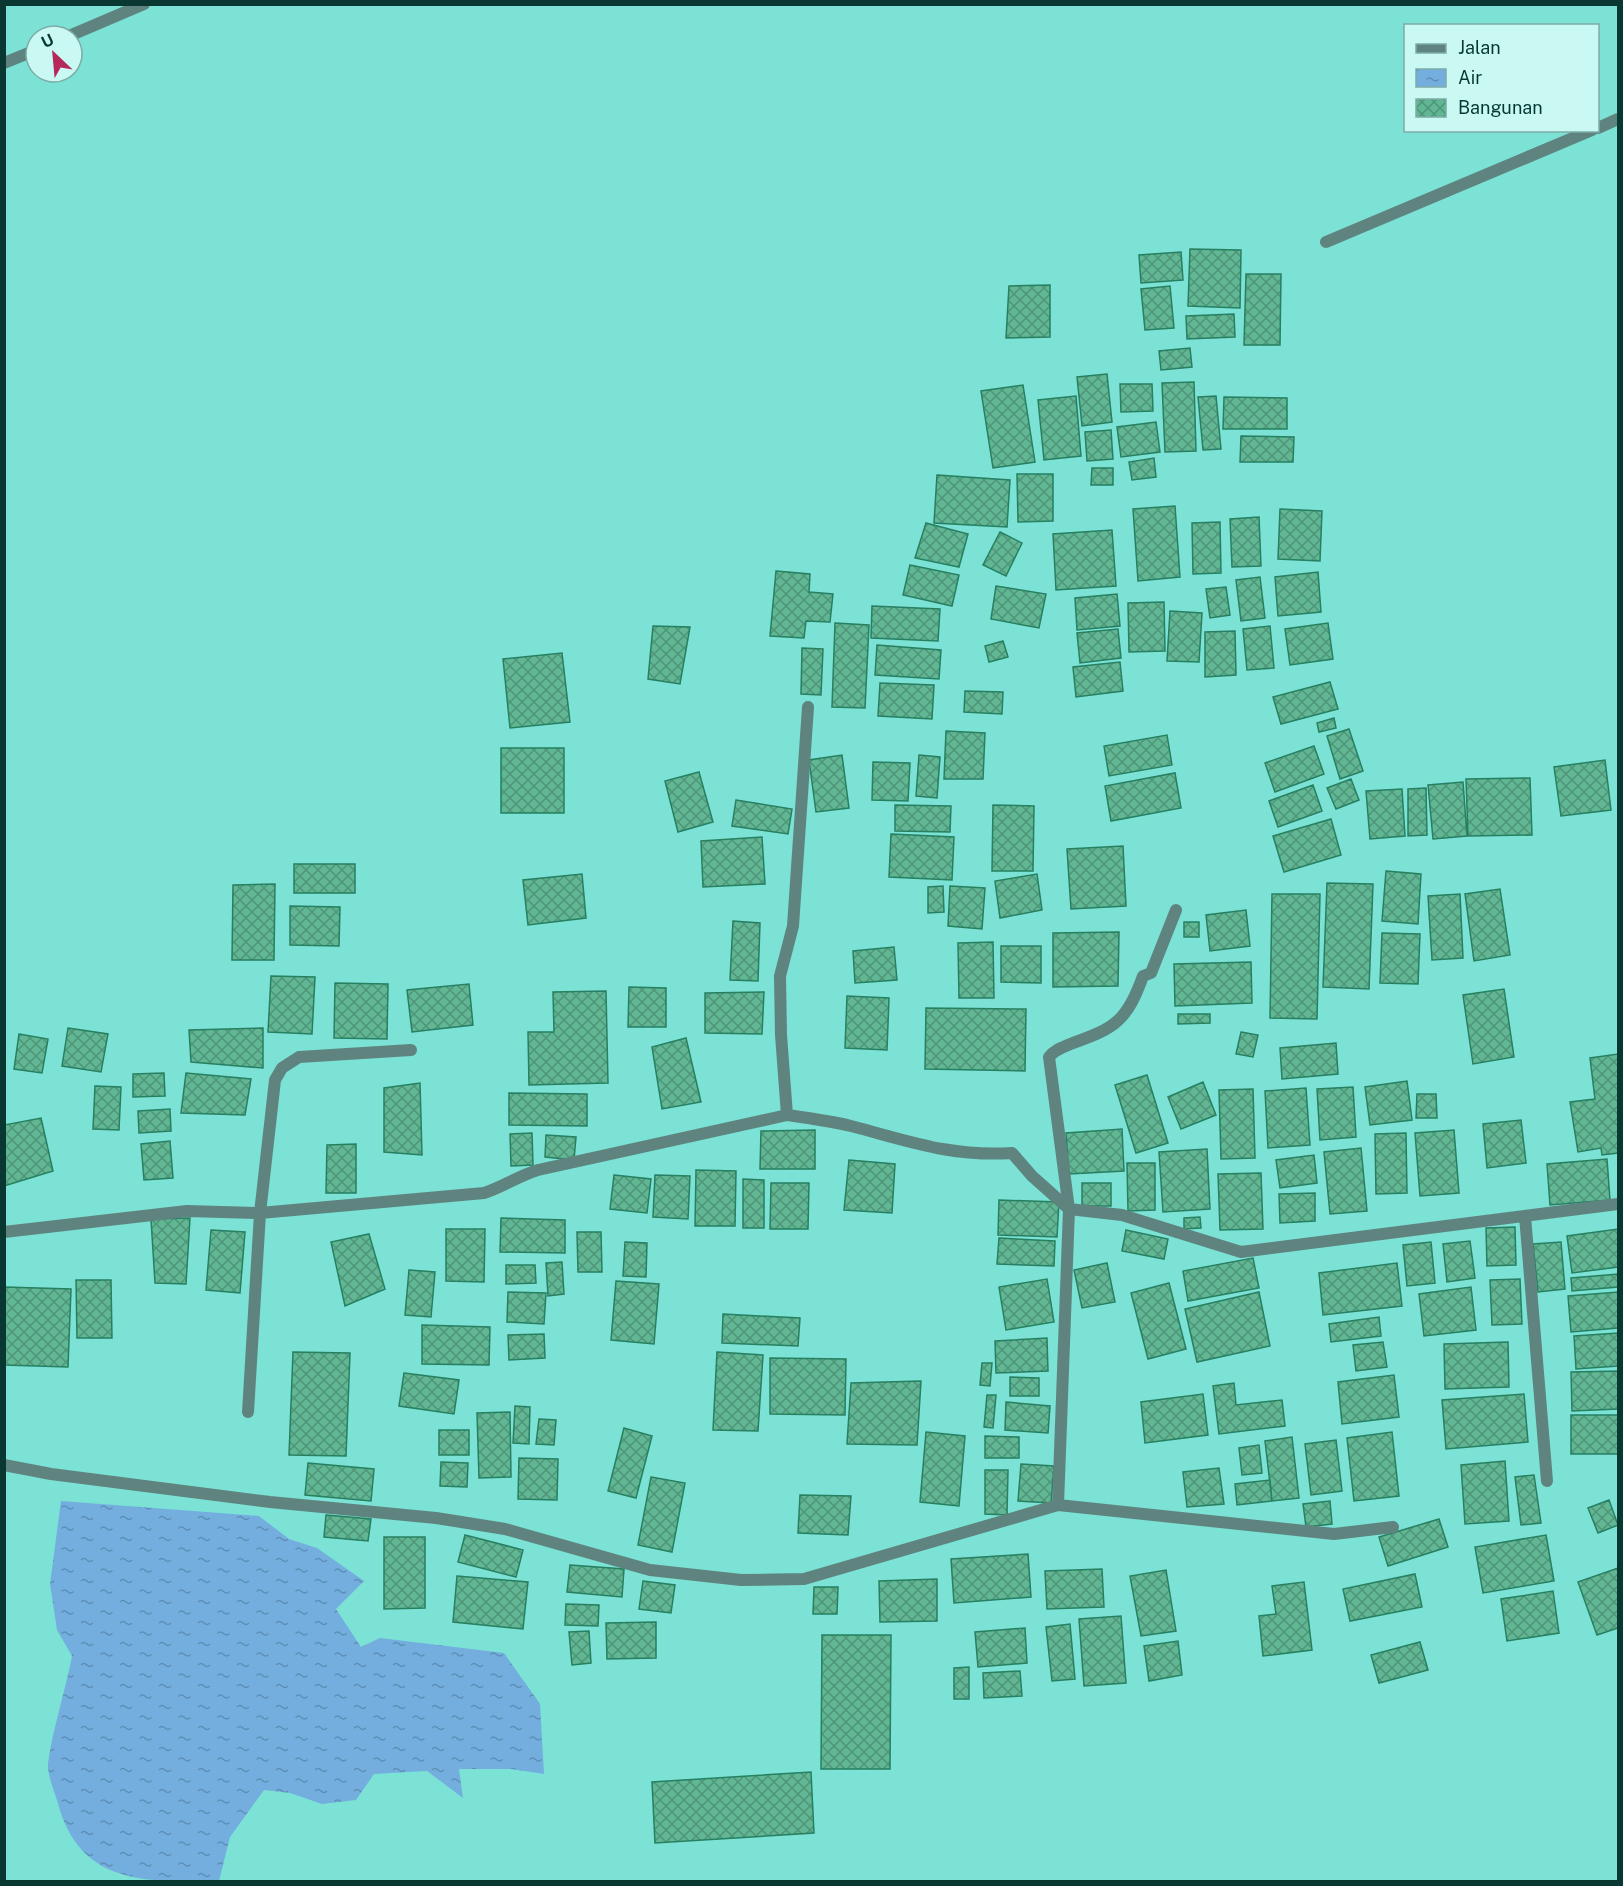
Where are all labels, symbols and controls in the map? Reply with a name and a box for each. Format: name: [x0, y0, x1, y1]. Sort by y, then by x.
north arrow: [24, 24, 84, 84]
legend: [1404, 24, 1599, 132]
text: U: [38, 30, 57, 52]
text: Jalan: [1458, 37, 1501, 58]
text: Air: [1458, 67, 1482, 88]
text: Bangunan: [1458, 97, 1543, 118]

